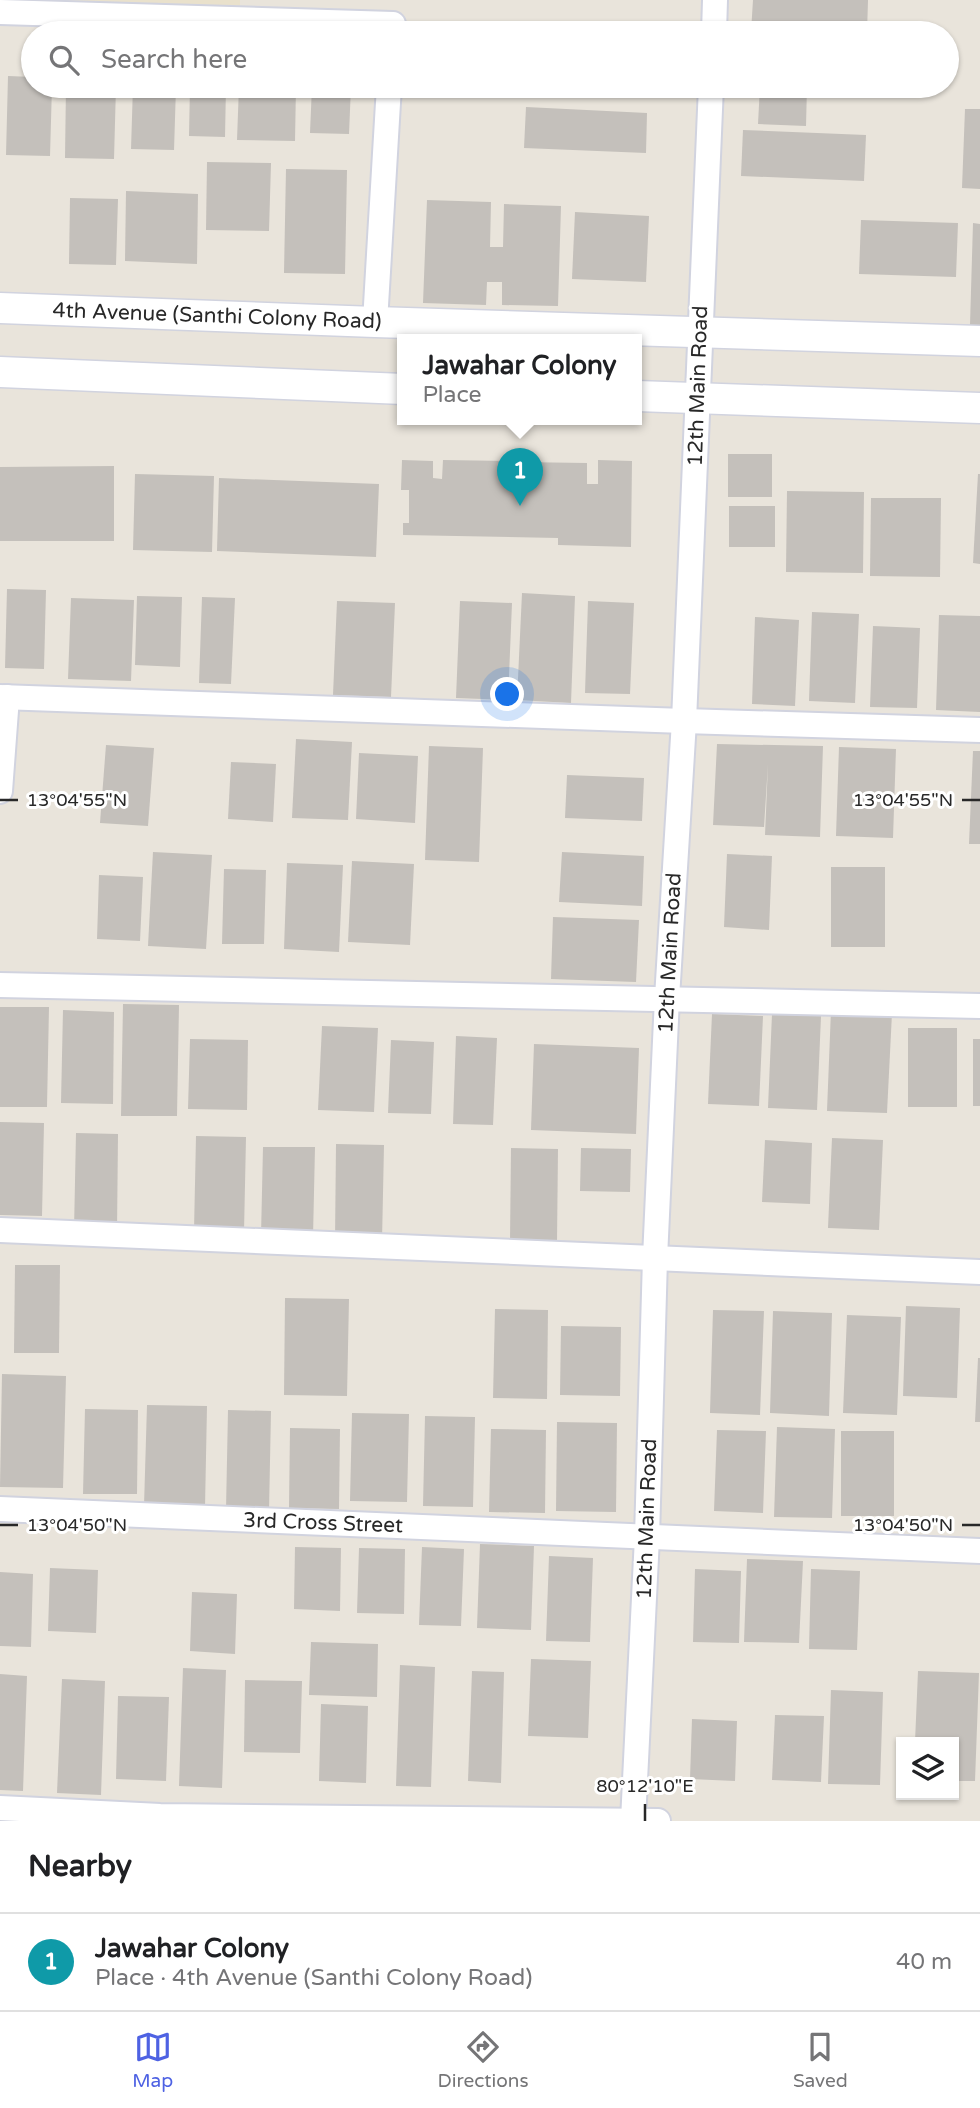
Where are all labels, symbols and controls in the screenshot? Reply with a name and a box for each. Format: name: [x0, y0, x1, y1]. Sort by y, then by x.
search box: [21, 21, 959, 98]
icon: search: [45, 41, 83, 79]
text: Search here: [101, 44, 247, 75]
street label: 4th Avenue (Santhi Colony Road): [52, 298, 382, 334]
street label: 12th Main Road: [683, 305, 713, 467]
popup: [397, 334, 642, 425]
text: Jawahar Colony: [422, 350, 617, 381]
text: Place: [422, 381, 482, 409]
pin: 1: [497, 448, 543, 506]
your location: [490, 677, 524, 711]
text: 13°04'55"N: [27, 789, 127, 811]
text: 13°04'55"N: [853, 789, 953, 811]
street label: 12th Main Road: [653, 872, 687, 1034]
street label: 12th Main Road: [632, 1438, 662, 1600]
street label: 3rd Cross Street: [243, 1508, 403, 1538]
text: 13°04'50"N: [27, 1514, 127, 1536]
text: 13°04'50"N: [853, 1514, 953, 1536]
map controls: [896, 1737, 959, 1800]
button: layers: [896, 1737, 959, 1800]
text: 80°12'10"E: [596, 1775, 694, 1797]
text: Nearby: [28, 1848, 132, 1885]
text: Jawahar Colony: [95, 1933, 289, 1964]
text: 1: [44, 1948, 58, 1976]
text: 40 m: [896, 1948, 952, 1976]
text: Place · 4th Avenue (Santhi Colony Road): [95, 1964, 533, 1992]
tab: Map: [132, 2028, 173, 2092]
tab: Directions: [438, 2028, 529, 2092]
tab: Saved: [793, 2028, 848, 2092]

